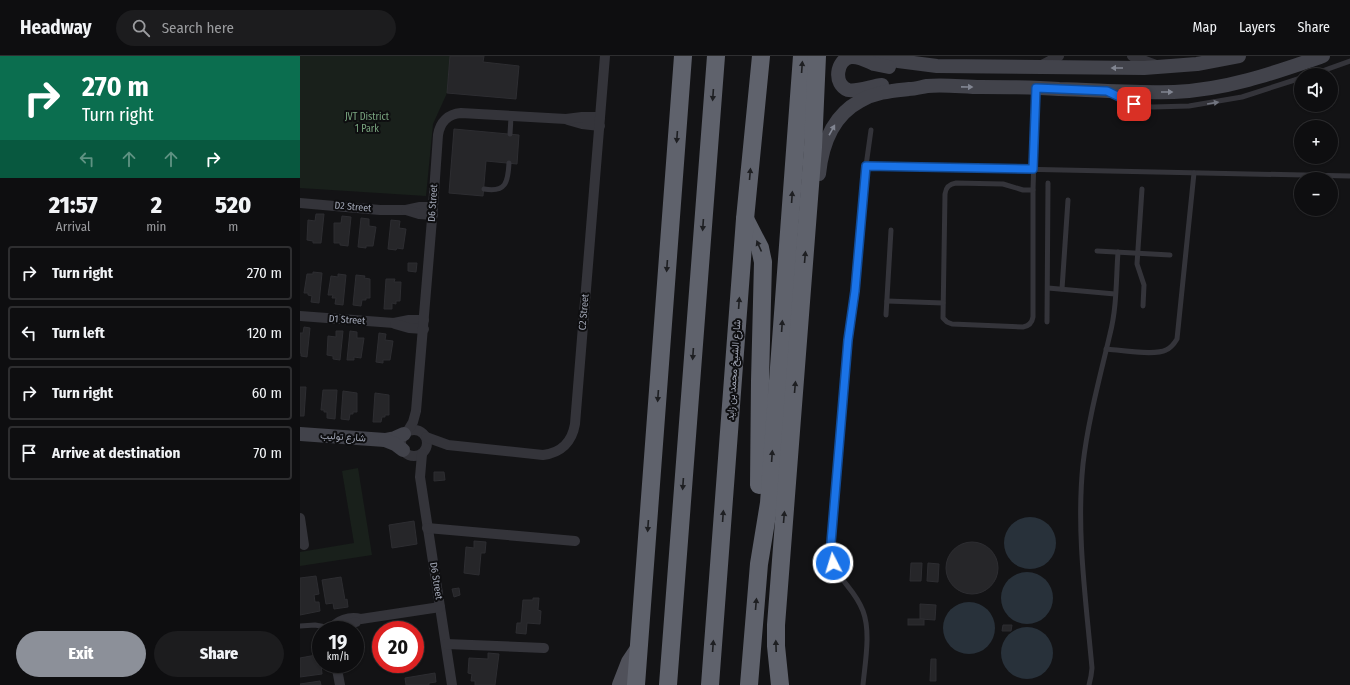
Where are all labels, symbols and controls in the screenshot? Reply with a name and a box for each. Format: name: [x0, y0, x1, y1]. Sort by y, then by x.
search box: [116, 10, 396, 46]
text: Headway: [20, 16, 92, 39]
icon: search: [130, 17, 152, 39]
text: Search here: [162, 19, 234, 37]
text: Map: [1193, 19, 1217, 36]
text: Layers: [1239, 19, 1275, 36]
text: Share: [1297, 19, 1330, 36]
one-way arrow: [798, 61, 805, 73]
one-way arrow: [1110, 65, 1123, 71]
map controls: [1294, 68, 1338, 216]
button: sound: [1294, 68, 1338, 112]
text: 270 m: [82, 70, 149, 103]
icon: right: [16, 72, 68, 124]
one-way arrow: [961, 84, 974, 90]
pin: [1117, 87, 1151, 121]
one-way arrow: [709, 89, 716, 101]
one-way arrow: [1161, 89, 1174, 95]
icon: arrive: [1123, 93, 1145, 115]
one-way arrow: [1207, 100, 1219, 106]
text: Turn right: [82, 104, 154, 126]
park label: JVT District 1 Park: [345, 111, 390, 135]
button: +: [1294, 120, 1338, 164]
one-way arrow: [828, 124, 835, 136]
one-way arrow: [674, 131, 681, 143]
icon: left: [76, 148, 98, 170]
icon: ahead: [118, 148, 140, 170]
icon: ahead: [160, 148, 182, 170]
icon: right: [202, 148, 224, 170]
one-way arrow: [746, 168, 753, 180]
button: −: [1294, 172, 1338, 216]
street label: D6 Street: [426, 183, 440, 222]
text: 21:57: [49, 191, 98, 219]
text: 2: [151, 191, 162, 219]
text: 520: [215, 191, 251, 219]
one-way arrow: [788, 191, 795, 203]
street label: D2 Street: [334, 199, 373, 215]
one-way arrow: [700, 218, 707, 231]
text: Arrival: [56, 219, 90, 234]
text: min: [146, 219, 166, 234]
text: m: [228, 219, 238, 234]
one-way arrow: [756, 240, 762, 252]
one-way arrow: [801, 251, 808, 263]
one-way arrow: [664, 260, 671, 272]
icon: right: [18, 262, 40, 284]
text: Turn right: [52, 264, 113, 282]
text: 270 m: [247, 264, 282, 282]
street label: C2 Street: [576, 293, 592, 331]
one-way arrow: [735, 297, 742, 309]
street label: D1 Street: [328, 313, 366, 327]
street label: شارع الشيخ محمد بن زايد: [724, 319, 744, 421]
one-way arrow: [779, 320, 785, 332]
icon: left: [18, 322, 40, 344]
text: Turn left: [52, 324, 105, 342]
text: 120 m: [247, 324, 282, 342]
one-way arrow: [690, 348, 697, 360]
one-way arrow: [791, 381, 798, 393]
icon: right: [18, 382, 40, 404]
text: Turn right: [52, 384, 113, 402]
text: 60 m: [252, 384, 282, 402]
one-way arrow: [654, 390, 661, 402]
street label: شارع توليب: [320, 429, 366, 445]
icon: arrive: [18, 442, 40, 464]
text: Arrive at destination: [52, 444, 180, 462]
text: 70 m: [253, 444, 282, 462]
one-way arrow: [769, 450, 776, 462]
one-way arrow: [680, 478, 687, 490]
one-way arrow: [719, 510, 726, 522]
one-way arrow: [781, 511, 788, 523]
one-way arrow: [644, 520, 651, 532]
position arrow: [812, 542, 854, 584]
street label: D6 Street: [427, 561, 445, 601]
one-way arrow: [752, 598, 759, 610]
speed limit sign: 20: [372, 621, 424, 673]
text: 19: [329, 630, 347, 654]
button: Exit: [16, 631, 146, 677]
button: Share: [154, 631, 284, 677]
one-way arrow: [710, 640, 716, 652]
one-way arrow: [773, 640, 780, 652]
text: km/h: [327, 651, 349, 663]

